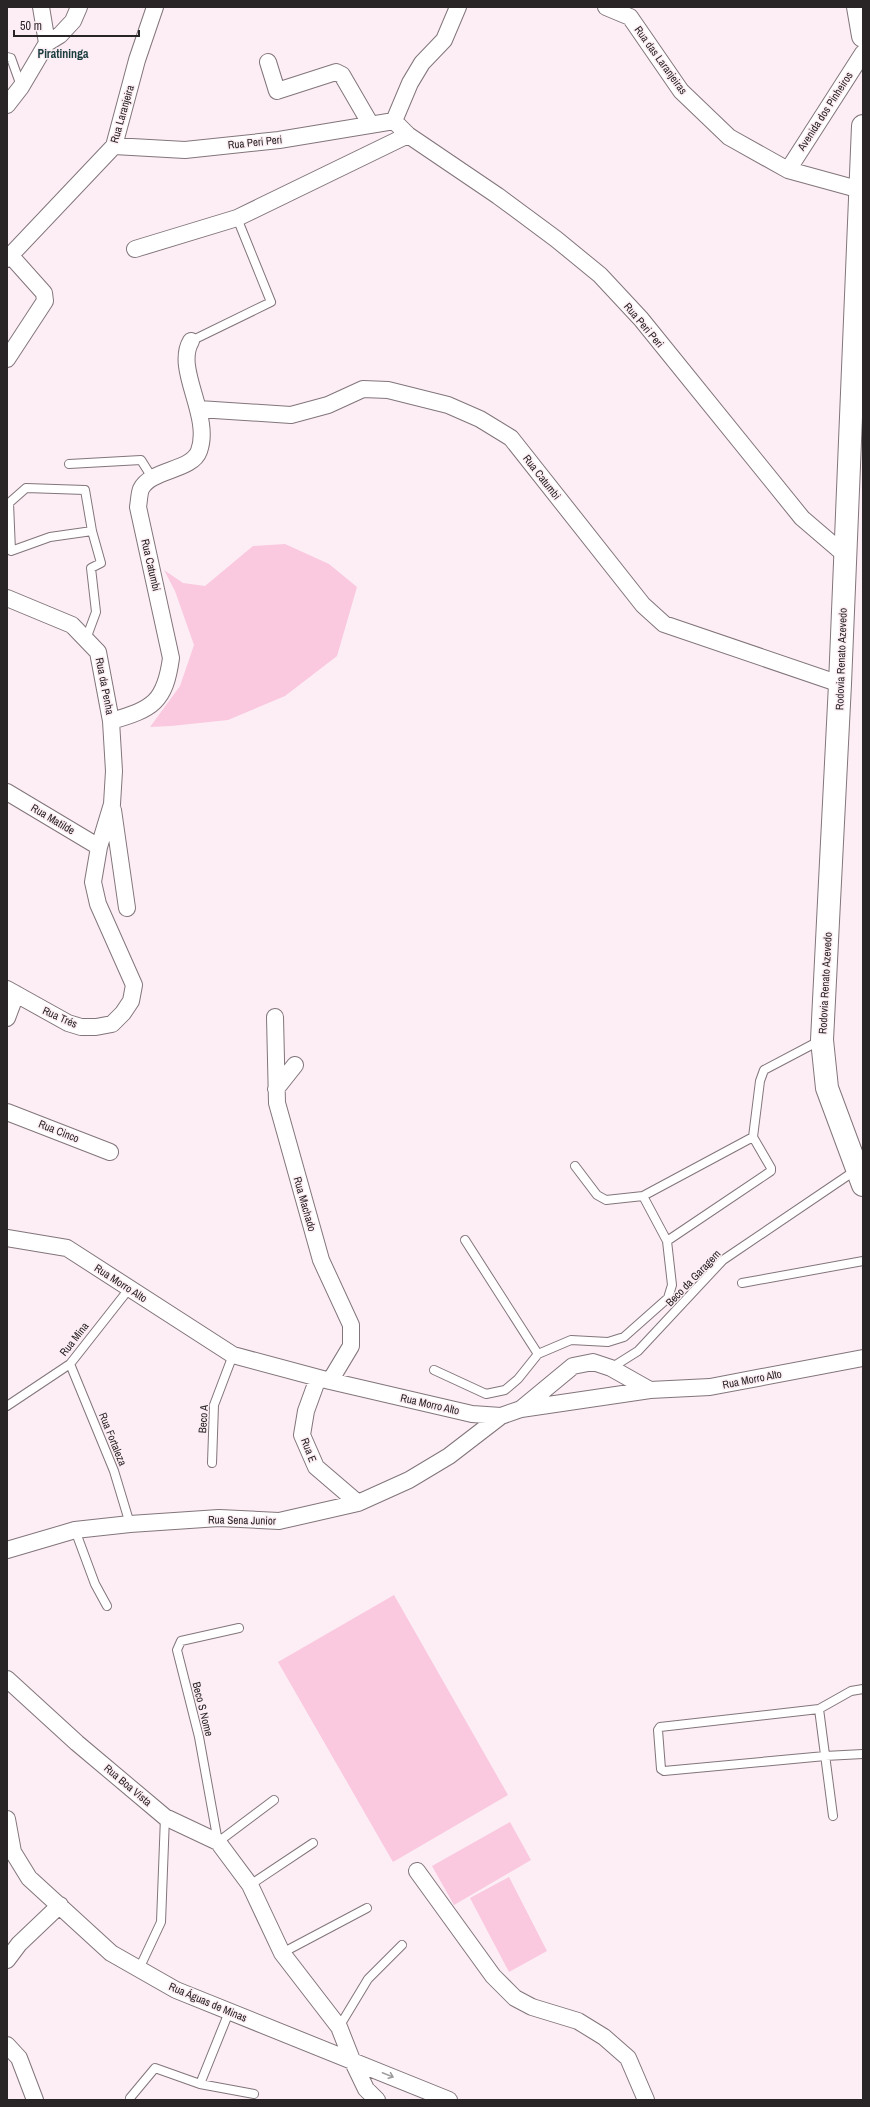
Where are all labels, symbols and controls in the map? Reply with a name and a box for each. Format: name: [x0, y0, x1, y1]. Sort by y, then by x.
scale bar: [14, 12, 139, 38]
text: 50 m: [20, 18, 42, 34]
street label: Rua das Laranjeiras: [631, 23, 691, 97]
district label: Piratininga: [38, 46, 89, 62]
street label: Avenida dos Pinheiros: [794, 69, 856, 154]
street label: Rua Laranjeira: [107, 83, 137, 145]
street label: Rua Peri Peri: [227, 132, 283, 152]
street label: Rua Peri Peri: [621, 300, 667, 350]
street label: Rua Catumbi: [520, 452, 564, 502]
street label: Rua Catumbi: [138, 538, 164, 592]
street label: Rodovia Renato Azevedo: [832, 608, 850, 710]
street label: Rua da Penha: [93, 656, 117, 716]
street label: Rua Matilde: [29, 800, 77, 838]
street label: Rodovia Renato Azevedo: [815, 932, 835, 1034]
street label: Rua Trés: [40, 1003, 80, 1031]
street label: Rua Cinco: [37, 1117, 81, 1145]
street label: Rua Machado: [291, 1175, 319, 1233]
street label: Beco da Garagem: [663, 1247, 723, 1309]
street label: Rua Morro Alto: [92, 1261, 150, 1305]
street label: Rua Mina: [56, 1319, 92, 1359]
street label: Rua Morro Alto: [721, 1366, 783, 1392]
street label: Rua Morro Alto: [399, 1390, 461, 1418]
street label: Beco A: [195, 1403, 211, 1434]
street label: Rua Fortaleza: [96, 1410, 130, 1468]
street label: Rua E: [298, 1436, 320, 1464]
street label: Rua Sena Junior: [208, 1512, 276, 1528]
street label: Beco S Nome: [189, 1680, 217, 1738]
street label: Rua Boa Vista: [101, 1761, 155, 1809]
street label: Rua Águas de Minas: [167, 1979, 250, 2025]
one-way arrow: [381, 2071, 393, 2079]

